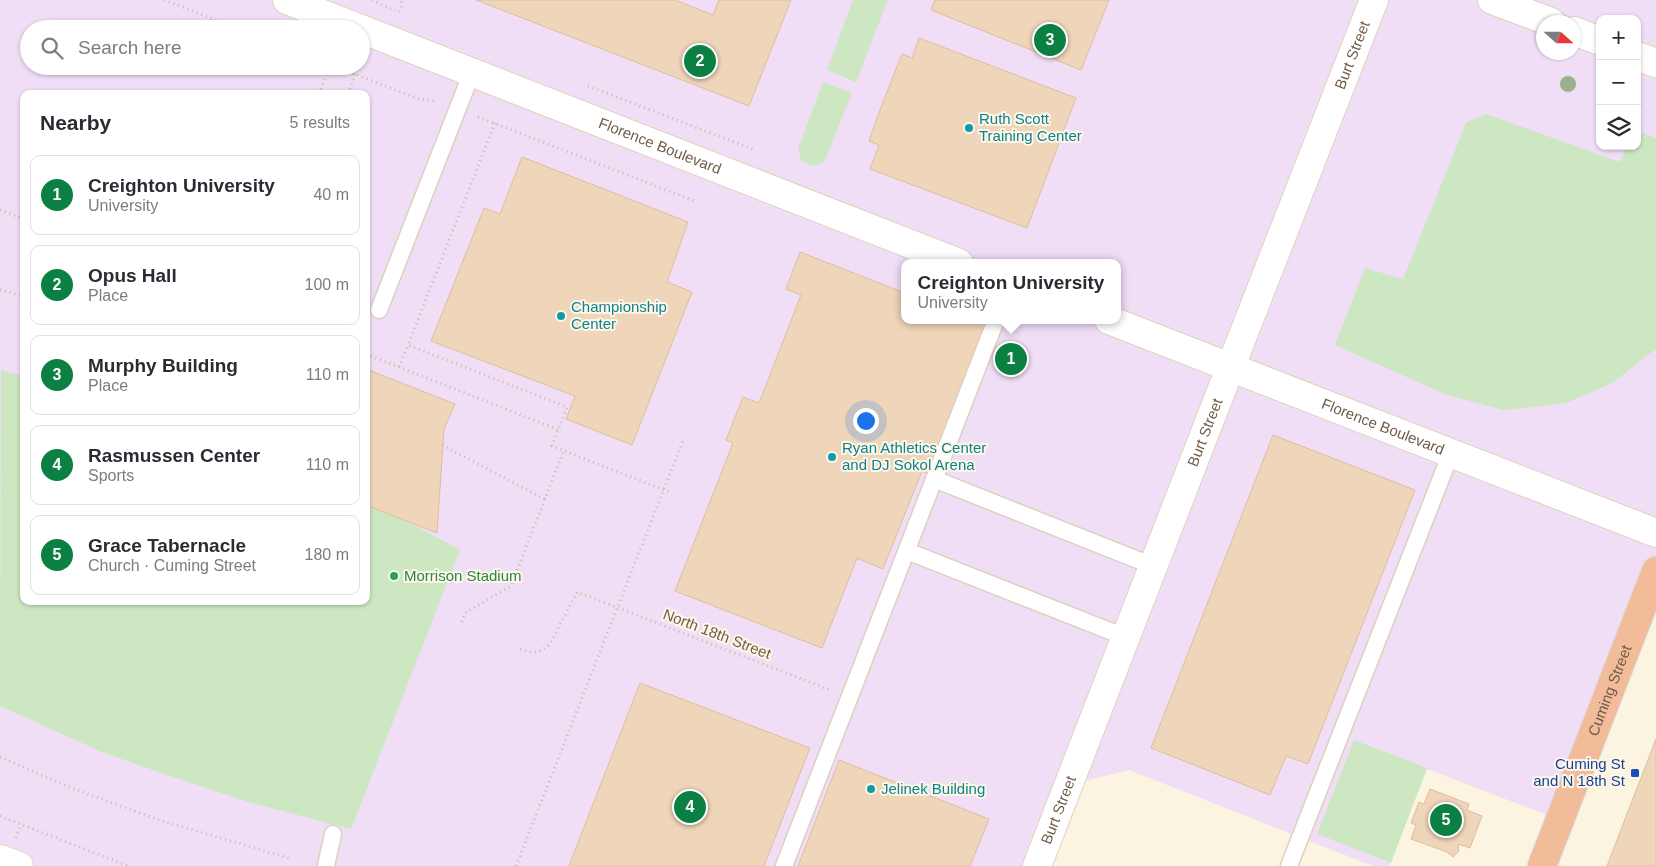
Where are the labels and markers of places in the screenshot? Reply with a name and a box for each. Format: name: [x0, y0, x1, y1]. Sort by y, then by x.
pin: 3: [1034, 21, 1066, 59]
pin: 2: [684, 42, 716, 80]
place label: Ruth Scott Training Center: [979, 110, 1082, 144]
marker: Ruth Scott Training Center: [963, 122, 975, 134]
place label: Championship Center: [571, 298, 667, 332]
marker: Championship Center: [555, 310, 567, 322]
pin: 1: [995, 340, 1027, 378]
place label: Ryan Athletics Center and DJ Sokol Arena: [842, 439, 986, 473]
marker: Ryan Athletics Center and DJ Sokol Arena: [826, 451, 838, 463]
place label: Morrison Stadium: [404, 567, 522, 584]
marker: Morrison Stadium: [388, 570, 400, 582]
place label: Cuming St and N 18th St: [1533, 755, 1626, 789]
marker: Cuming St and N 18th St: [1629, 767, 1641, 779]
place label: Jelinek Building: [881, 780, 985, 797]
marker: Jelinek Building: [865, 783, 877, 795]
pin: 4: [674, 788, 706, 826]
pin: 5: [1430, 801, 1462, 839]

